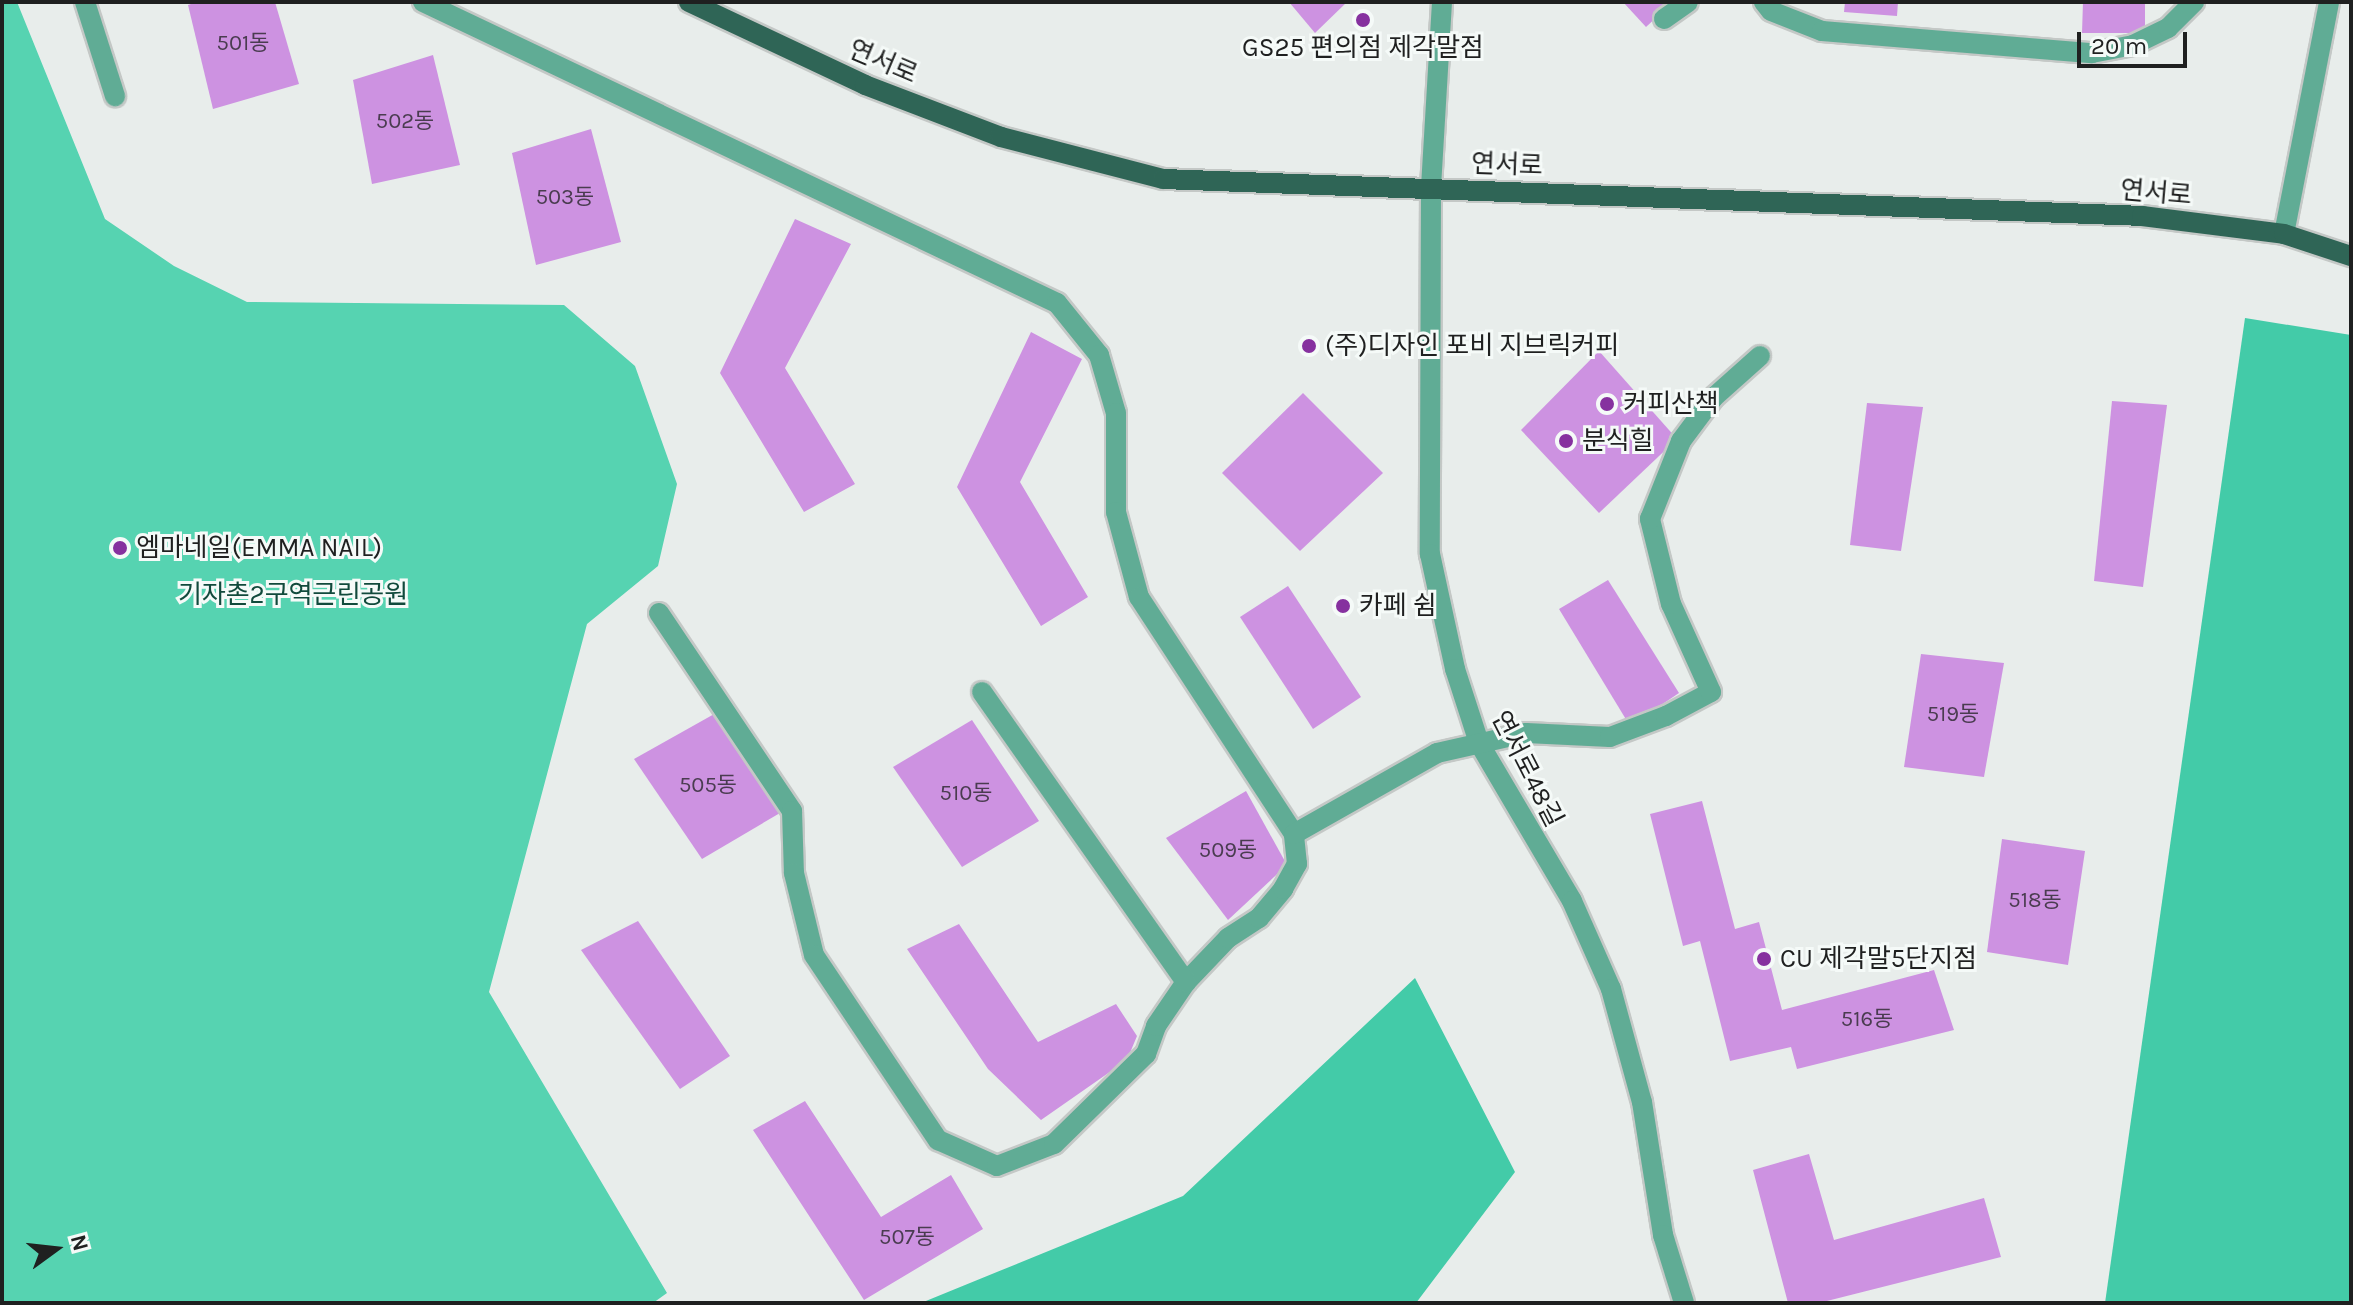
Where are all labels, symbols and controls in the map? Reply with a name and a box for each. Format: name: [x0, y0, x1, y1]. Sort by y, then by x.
marker: GS25 편의점 제각말점: [1354, 11, 1372, 29]
scale bar: [2081, 16, 2191, 66]
house number: 501동: [217, 31, 269, 57]
place label: GS25 편의점 제각말점: [1242, 32, 1484, 64]
text: 20 m: [2091, 32, 2147, 60]
street label: 연서로: [844, 34, 922, 90]
house number: 502동: [376, 109, 434, 135]
street label: 연서로: [1471, 148, 1543, 182]
street label: 연서로: [2119, 174, 2193, 212]
house number: 503동: [536, 185, 594, 211]
place label: (주)디자인 포비 지브릭커피: [1325, 330, 1619, 362]
marker: (주)디자인 포비 지브릭커피: [1300, 337, 1318, 355]
place label: 커피산책: [1623, 388, 1719, 420]
marker: 커피산책: [1598, 395, 1616, 413]
place label: 분식힐: [1582, 425, 1654, 457]
marker: 분식힐: [1557, 432, 1575, 450]
place label: 엠마네일(EMMA NAIL): [136, 532, 382, 564]
marker: 엠마네일(EMMA NAIL): [111, 539, 129, 557]
park label: 기자촌2구역근린공원: [178, 579, 408, 611]
place label: 카페 쉼: [1359, 590, 1437, 622]
marker: 카페 쉼: [1334, 597, 1352, 615]
house number: 519동: [1927, 702, 1979, 728]
street label: 연서로48길: [1484, 706, 1570, 832]
house number: 505동: [679, 773, 737, 799]
house number: 510동: [940, 781, 992, 807]
house number: 509동: [1199, 838, 1257, 864]
house number: 518동: [2008, 888, 2062, 914]
place label: CU 제각말5단지점: [1780, 943, 1977, 975]
marker: CU 제각말5단지점: [1755, 950, 1773, 968]
house number: 516동: [1841, 1007, 1893, 1033]
north arrow: [16, 1209, 96, 1289]
house number: 507동: [879, 1225, 935, 1251]
text: N: [65, 1232, 94, 1254]

